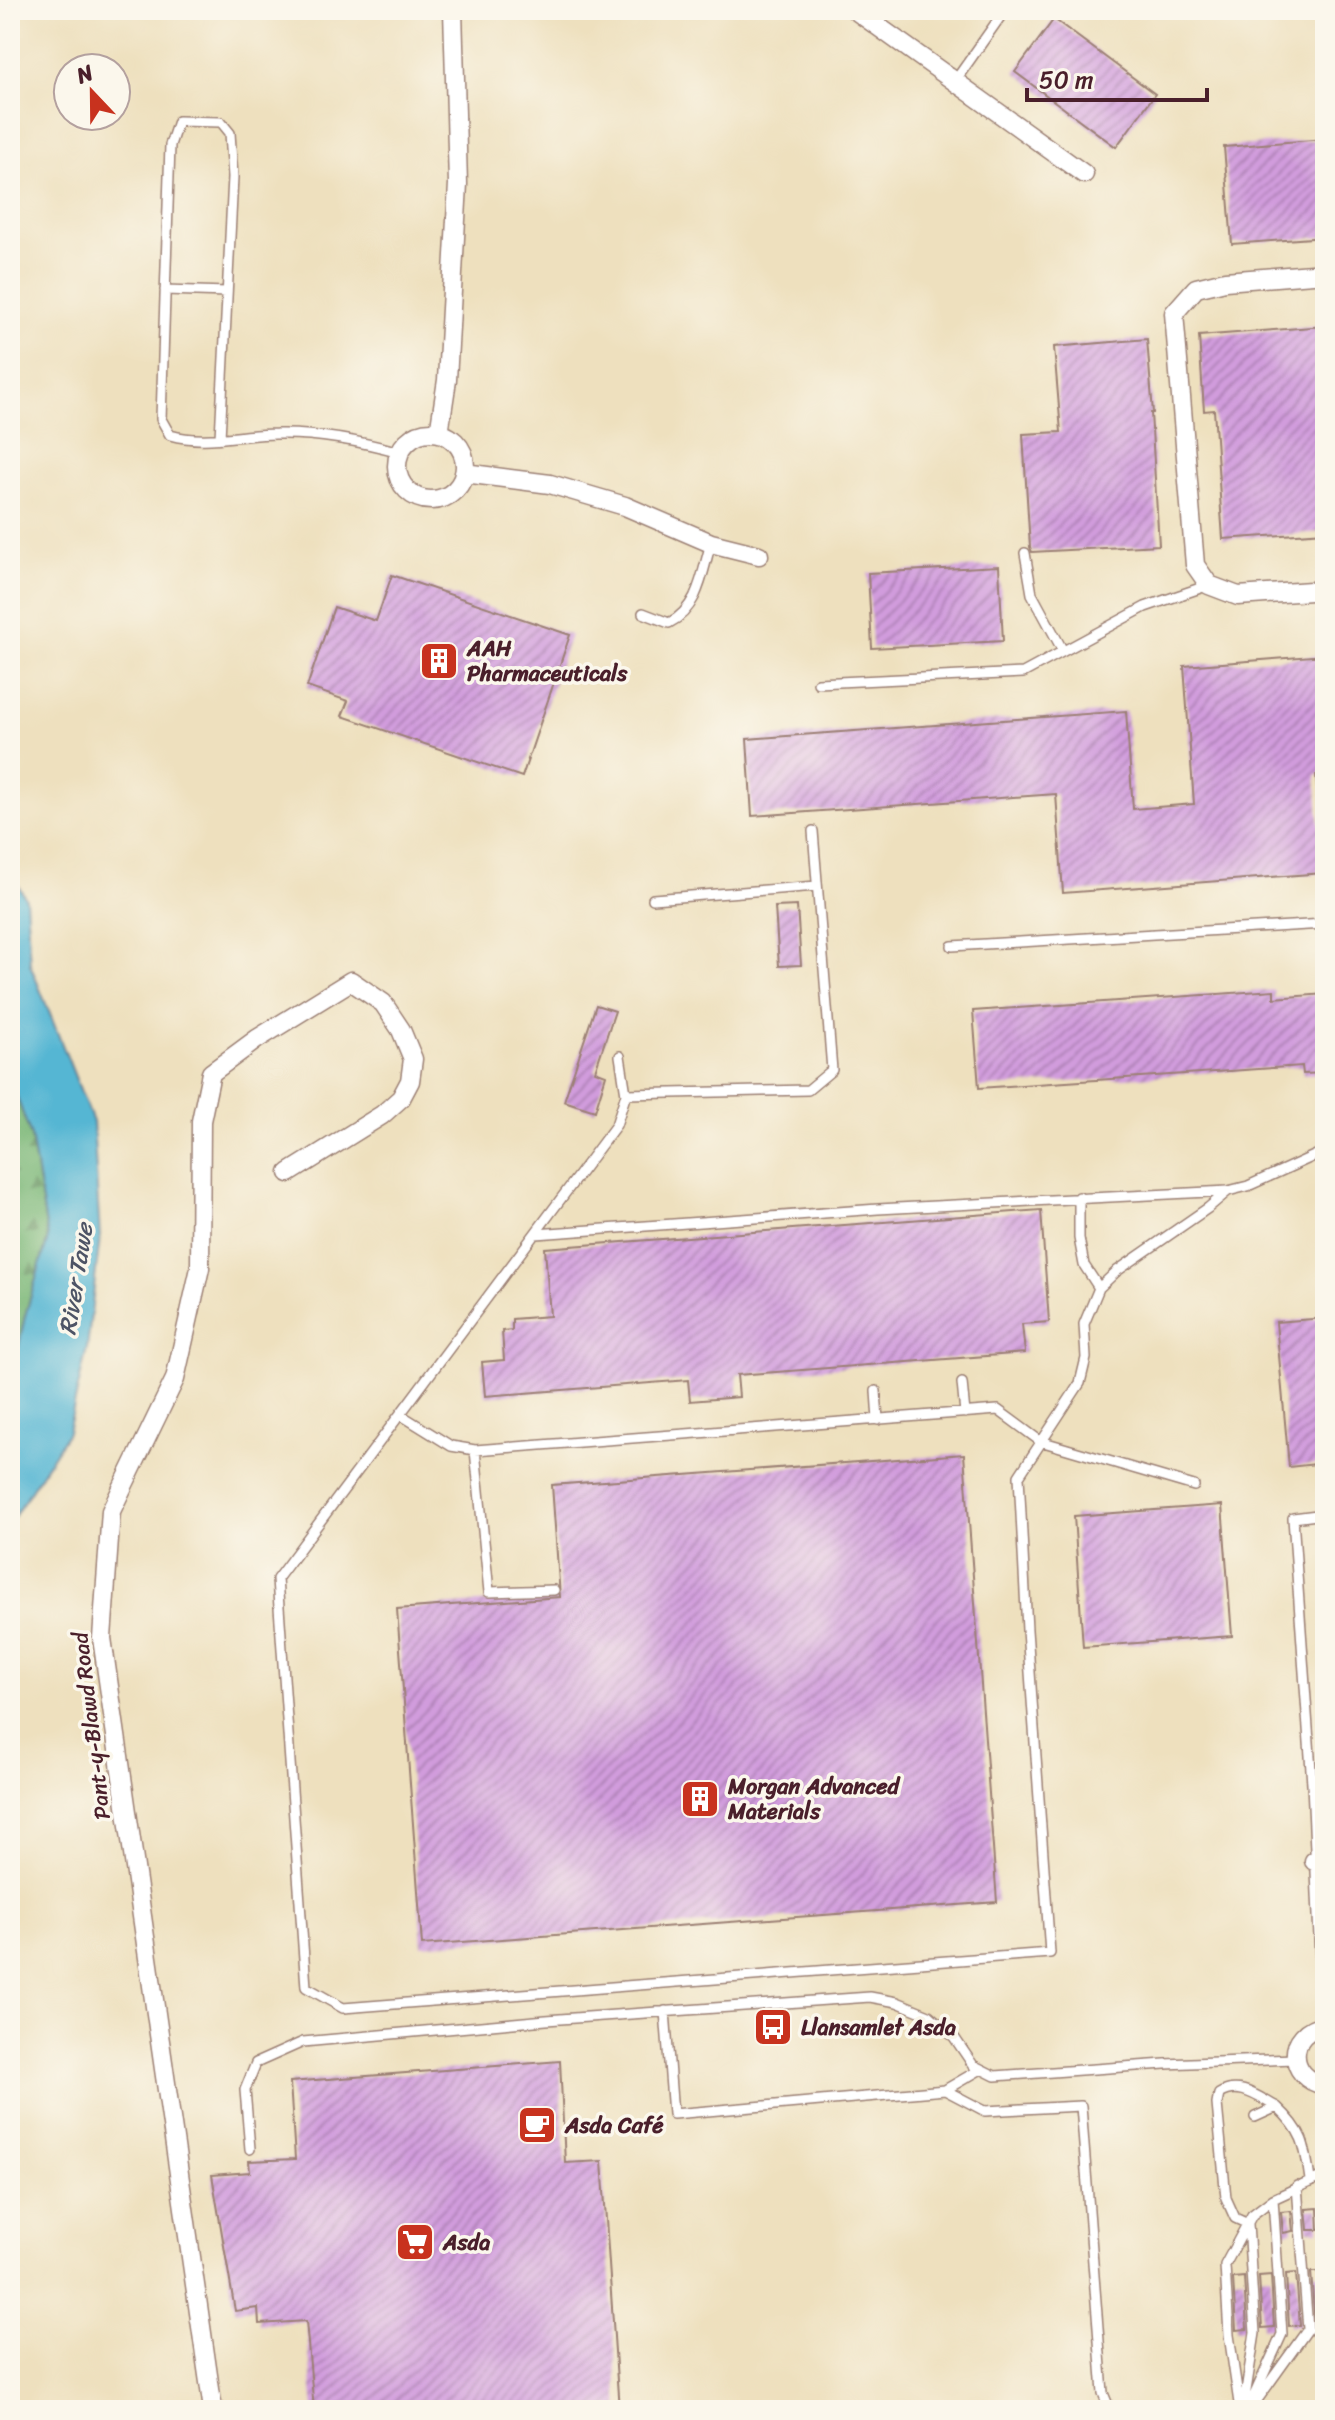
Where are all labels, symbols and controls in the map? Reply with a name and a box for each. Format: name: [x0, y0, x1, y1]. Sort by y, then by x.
north arrow: [52, 52, 132, 132]
scale bar: [1027, 52, 1207, 102]
text: N: [69, 53, 100, 95]
text: 50 m: [1039, 59, 1094, 101]
place label: AAH Pharmaceuticals: [466, 629, 628, 693]
building icon: AAH Pharmaceuticals: [418, 640, 460, 682]
water label: River Tawe: [46, 1218, 106, 1338]
street label: Pant-y-Blawd Road: [60, 1629, 122, 1822]
place label: Morgan Advanced Materials: [727, 1767, 902, 1831]
building icon: Morgan Advanced Materials: [679, 1778, 721, 1820]
bus stop icon: Llansamlet Asda: [752, 2006, 794, 2048]
place label: Llansamlet Asda: [801, 2008, 956, 2047]
cafe icon: Asda Café: [516, 2104, 558, 2146]
place label: Asda Café: [564, 2106, 664, 2145]
supermarket icon: Asda: [394, 2221, 436, 2263]
place label: Asda: [442, 2223, 490, 2262]

